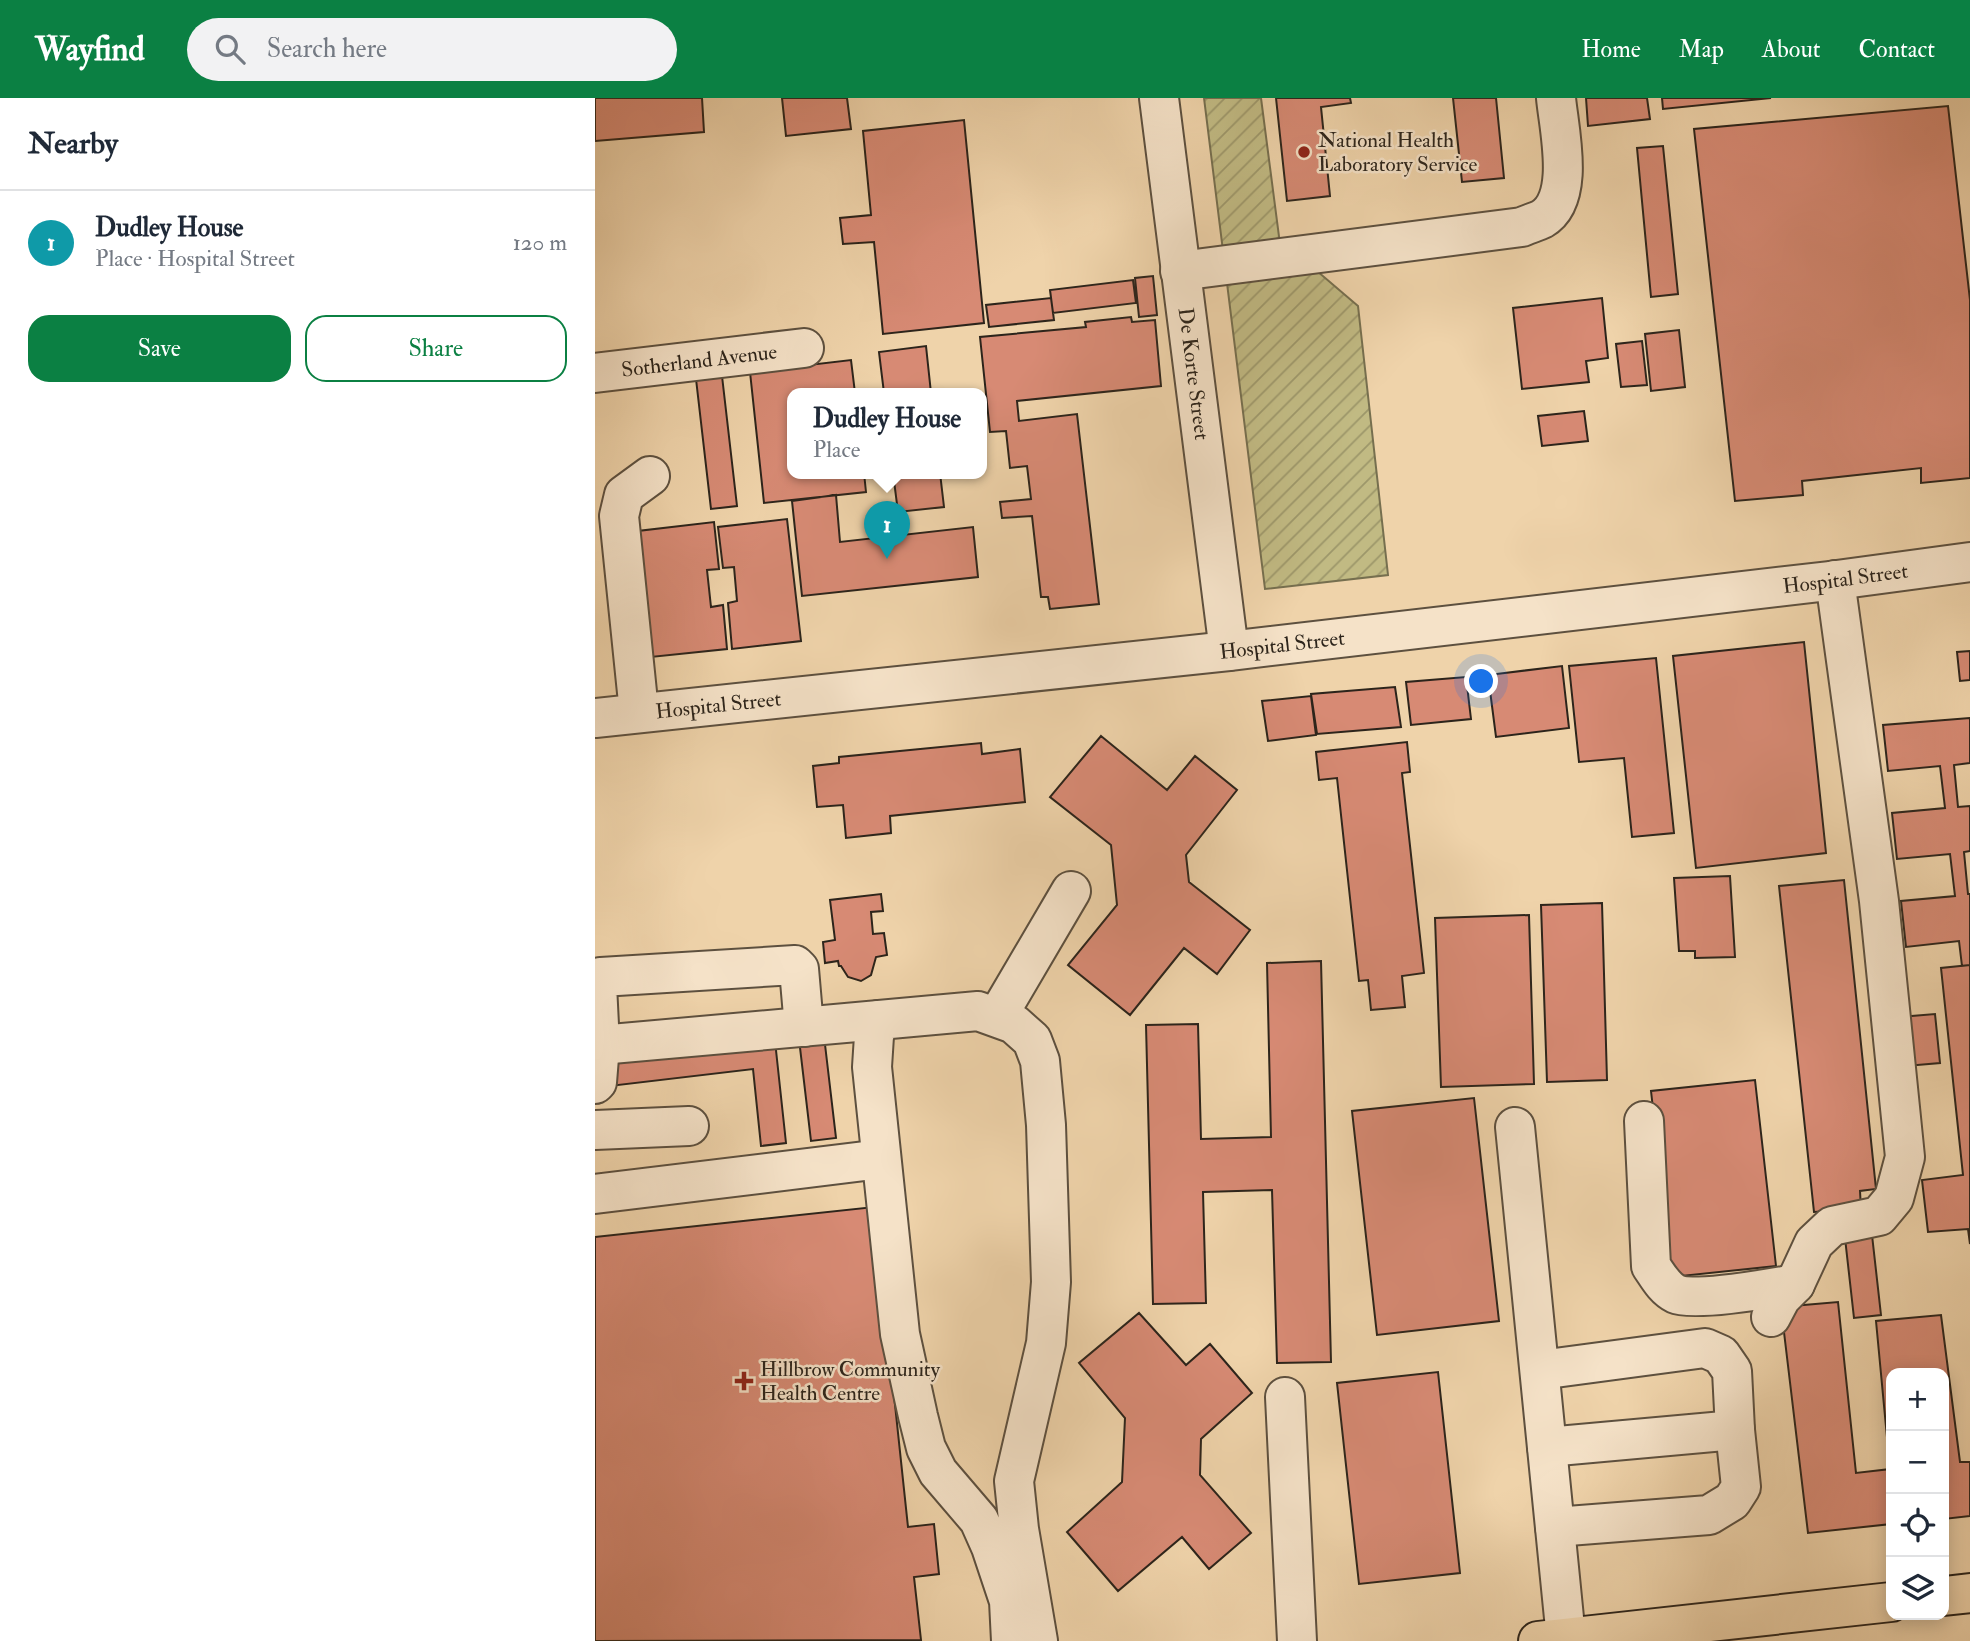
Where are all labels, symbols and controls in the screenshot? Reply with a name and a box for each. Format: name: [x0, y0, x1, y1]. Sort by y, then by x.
search box: [187, 18, 677, 81]
text: Wayfind: [35, 29, 145, 70]
icon: search: [211, 30, 249, 68]
text: Search here: [267, 33, 387, 65]
text: Home: [1581, 34, 1641, 65]
text: Map: [1679, 34, 1724, 65]
text: About: [1762, 34, 1821, 65]
text: Contact: [1859, 34, 1935, 65]
text: Nearby: [28, 125, 118, 162]
place label: National Health Laboratory Service: [1318, 127, 1478, 178]
marker: National Health Laboratory Service: [1296, 144, 1312, 160]
text: Dudley House: [95, 212, 243, 244]
text: 1: [47, 228, 55, 257]
text: 120 m: [513, 228, 567, 257]
text: Place · Hospital Street: [95, 244, 295, 273]
street label: De Korte Street: [1172, 306, 1215, 442]
button: Save: [28, 315, 291, 382]
button: Share: [305, 315, 567, 382]
street label: Sotherland Avenue: [620, 338, 779, 384]
popup: [787, 388, 987, 479]
text: Dudley House: [813, 403, 961, 435]
text: Place: [813, 435, 860, 464]
pin: 1: [864, 501, 910, 559]
street label: Hospital Street: [1781, 557, 1910, 600]
street label: Hospital Street: [1218, 625, 1347, 666]
your location: [1464, 664, 1498, 698]
street label: Hospital Street: [654, 685, 783, 726]
place label: Hillbrow Community Health Centre: [760, 1356, 941, 1407]
map controls: [1886, 1368, 1949, 1620]
button: +: [1886, 1368, 1949, 1431]
marker: Hillbrow Community Health Centre: [734, 1371, 754, 1391]
button: −: [1886, 1431, 1949, 1494]
button: locate: [1886, 1494, 1949, 1557]
button: layers: [1886, 1557, 1949, 1620]

